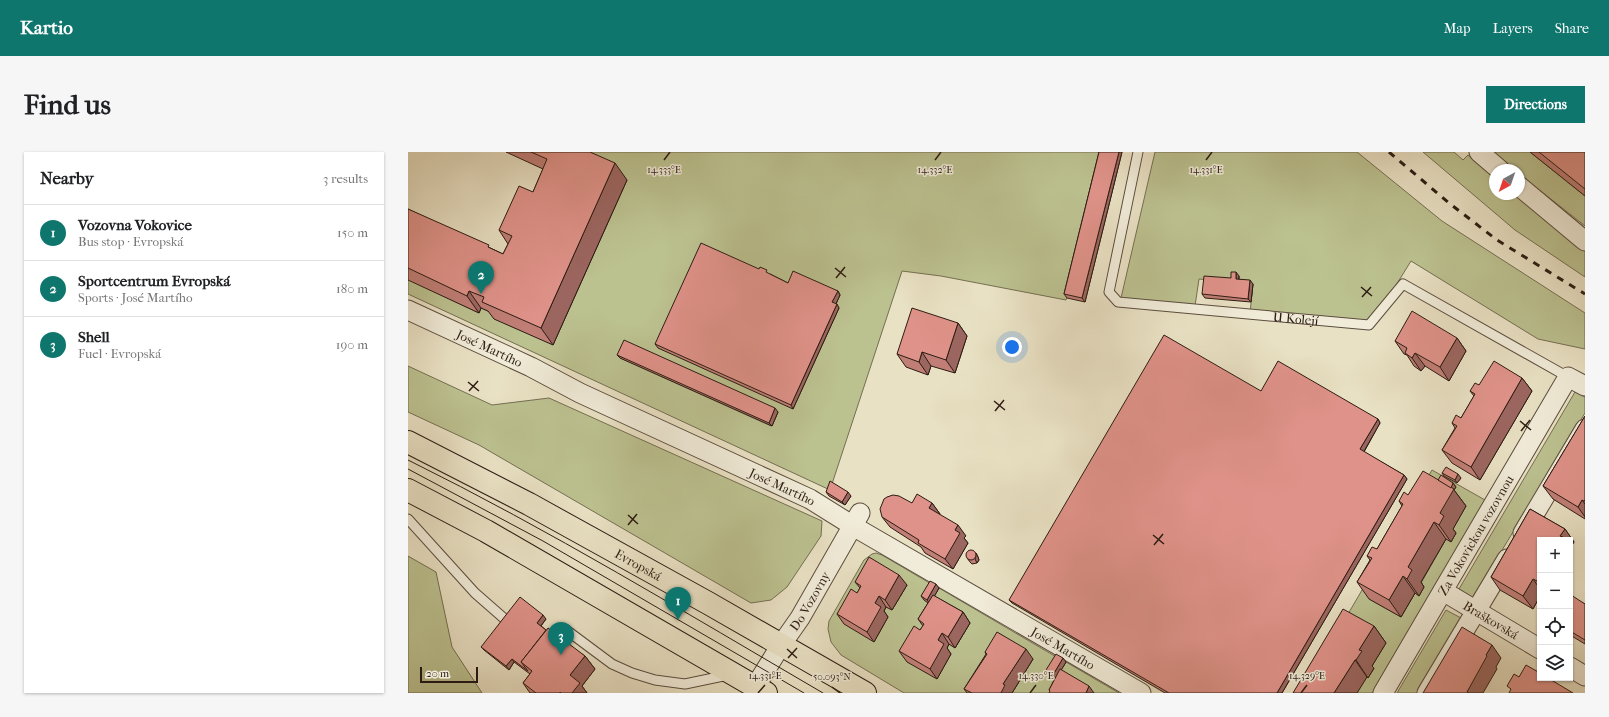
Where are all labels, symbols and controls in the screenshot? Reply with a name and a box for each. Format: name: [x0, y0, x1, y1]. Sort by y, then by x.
text: Kartio: [20, 17, 73, 39]
text: Map: [1444, 20, 1471, 37]
text: Layers: [1493, 20, 1533, 37]
text: Share: [1555, 20, 1589, 37]
button: Directions: [1486, 86, 1585, 123]
text: Find us: [24, 88, 111, 121]
text: 14.333°E: [647, 164, 681, 176]
text: 14.332°E: [918, 164, 952, 176]
text: 14.331°E: [1189, 164, 1223, 176]
north arrow: [1489, 164, 1525, 200]
text: Nearby: [40, 168, 94, 188]
text: 3 results: [323, 171, 368, 186]
text: Vozovna Vokovice: [78, 216, 192, 234]
text: 1: [51, 225, 55, 240]
text: 150 m: [337, 225, 368, 240]
text: Bus stop · Evropská: [78, 234, 184, 249]
pin: 2: [468, 261, 494, 294]
text: Sportcentrum Evropská: [78, 272, 230, 290]
text: 2: [50, 281, 56, 296]
text: 180 m: [336, 281, 368, 296]
text: Sports · José Martího: [78, 290, 193, 305]
street label: U Kolejí: [1272, 309, 1319, 328]
street label: José Martího: [453, 326, 525, 370]
text: Shell: [78, 328, 110, 346]
text: 3: [50, 337, 56, 352]
text: 190 m: [336, 337, 368, 352]
your location: [1002, 337, 1022, 357]
text: Fuel · Evropská: [78, 346, 161, 361]
street label: José Martího: [746, 464, 819, 508]
street label: Za Vokovickou vozovnou: [1434, 472, 1517, 598]
map controls: [1537, 537, 1573, 681]
button: +: [1537, 537, 1573, 573]
street label: Evropská: [613, 546, 665, 584]
street label: Do Vozovny: [786, 568, 833, 633]
button: −: [1537, 573, 1573, 609]
pin: 1: [665, 587, 691, 620]
street label: Braškovská: [1461, 597, 1522, 643]
button: locate: [1537, 609, 1573, 645]
pin: 3: [548, 622, 574, 655]
street label: José Martího: [1028, 623, 1098, 672]
button: layers: [1537, 645, 1573, 681]
scale bar: [420, 665, 478, 684]
text: 20 m: [426, 667, 449, 680]
text: 14.331°E: [748, 670, 782, 682]
text: 14.330°E: [1018, 670, 1054, 682]
text: 14.329°E: [1289, 670, 1325, 682]
text: 50.093°N: [813, 671, 851, 683]

